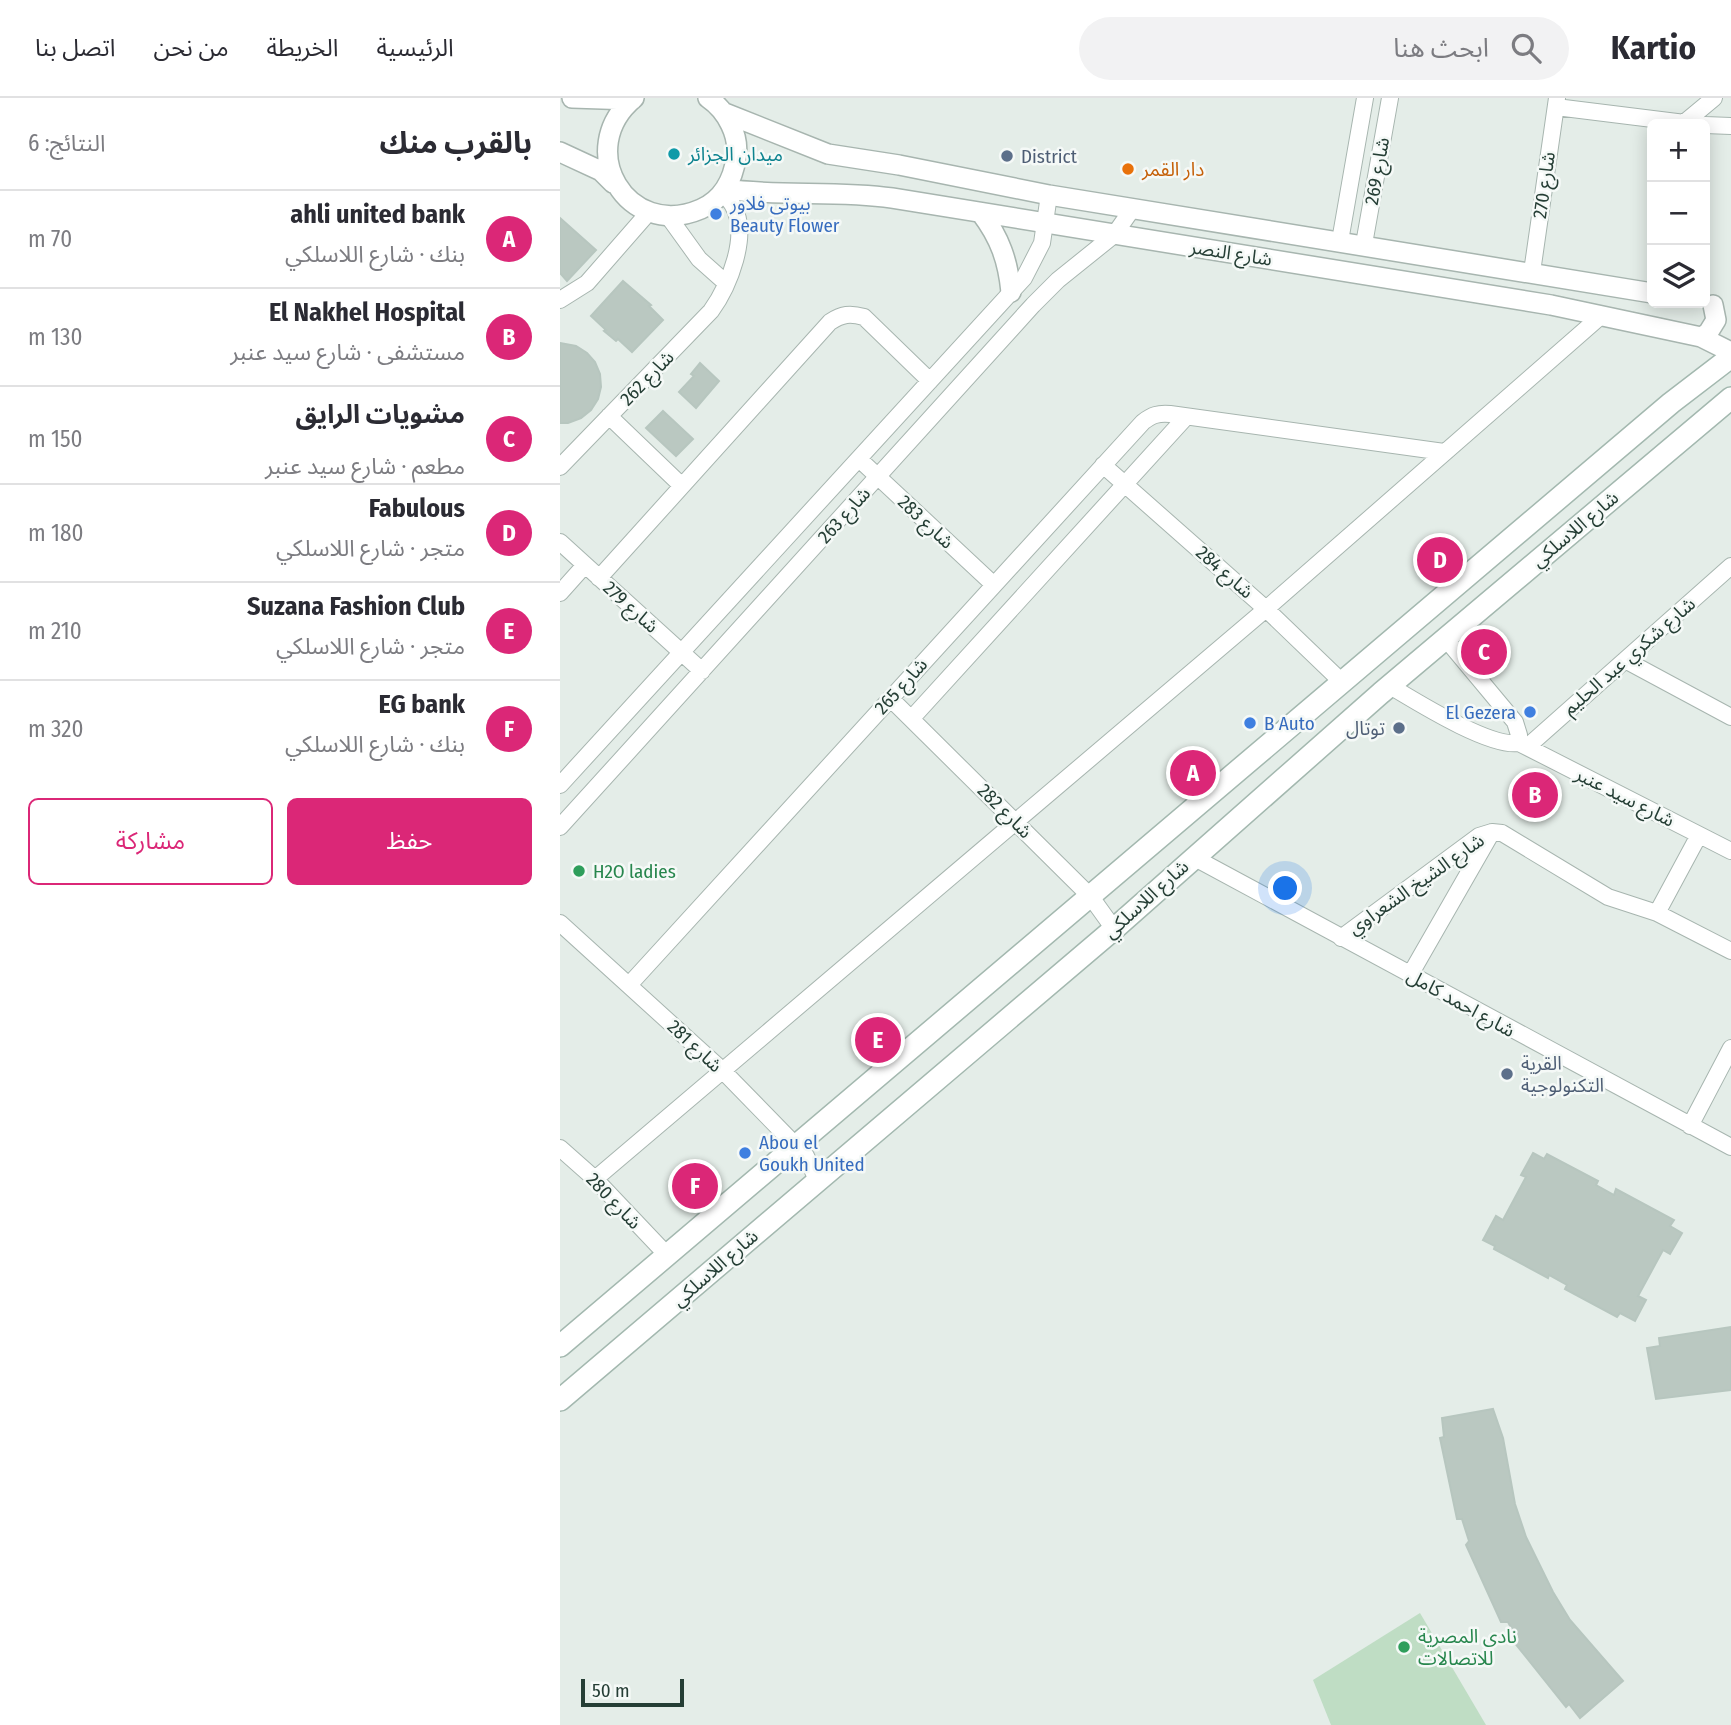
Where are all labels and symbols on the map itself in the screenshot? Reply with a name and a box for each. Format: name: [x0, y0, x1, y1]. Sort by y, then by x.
street label: شارع 269: [1360, 135, 1396, 207]
place label: ميدان الجزائر: [687, 143, 783, 166]
place label: District: [1021, 145, 1078, 168]
marker: ميدان الجزائر: [666, 146, 682, 162]
marker: District: [999, 148, 1015, 164]
street label: شارع 270: [1528, 150, 1562, 220]
place label: دار القمر: [1141, 158, 1204, 181]
marker: دار القمر: [1120, 161, 1136, 177]
place label: بيوتى فلاور Beauty Flower: [729, 192, 840, 237]
marker: بيوتى فلاور Beauty Flower: [708, 206, 724, 222]
street label: شارع النصر: [1187, 235, 1274, 273]
street label: شارع 262: [615, 346, 680, 412]
street label: شارع 263: [813, 482, 877, 549]
street label: شارع اللاسلكي: [1527, 486, 1625, 575]
street label: شارع 283: [892, 490, 959, 555]
pin: D: [1417, 534, 1463, 586]
street label: شارع 284: [1190, 541, 1258, 605]
street label: شارع 279: [597, 576, 663, 639]
street label: شارع شكري عبد الحليم: [1558, 592, 1702, 722]
pin: C: [1461, 626, 1507, 678]
street label: شارع 265: [870, 653, 934, 720]
place label: El Gezera: [1445, 701, 1516, 724]
marker: El Gezera: [1522, 704, 1538, 720]
place label: B Auto: [1264, 712, 1315, 735]
marker: B Auto: [1242, 715, 1258, 731]
place label: توتال: [1346, 717, 1385, 740]
marker: توتال: [1391, 720, 1407, 736]
pin: A: [1170, 747, 1216, 799]
street label: شارع سيد عنبر: [1570, 762, 1678, 834]
pin: B: [1512, 769, 1558, 821]
street label: شارع 282: [972, 779, 1037, 844]
street label: شارع الشيخ الشعراوي: [1343, 828, 1490, 942]
street label: شارع اللاسلكي: [1099, 855, 1196, 946]
place label: H2O ladies: [593, 860, 676, 883]
marker: H2O ladies: [571, 863, 587, 879]
your location: [1268, 871, 1302, 905]
street label: شارع احمد كامل: [1402, 964, 1519, 1044]
pin: E: [855, 1014, 901, 1066]
street label: شارع 281: [662, 1015, 727, 1078]
place label: القرية التكنولوجية: [1521, 1052, 1604, 1097]
marker: القرية التكنولوجية: [1499, 1066, 1515, 1082]
place label: Abou el Goukh United: [759, 1131, 865, 1176]
marker: Abou el Goukh United: [737, 1145, 753, 1161]
pin: F: [672, 1160, 718, 1212]
street label: شارع 280: [580, 1168, 646, 1235]
street label: شارع اللاسلكي: [667, 1224, 765, 1314]
place label: نادى المصرية للاتصالات: [1418, 1625, 1517, 1670]
marker: نادى المصرية للاتصالات: [1396, 1639, 1412, 1655]
scale bar: [581, 1676, 684, 1708]

